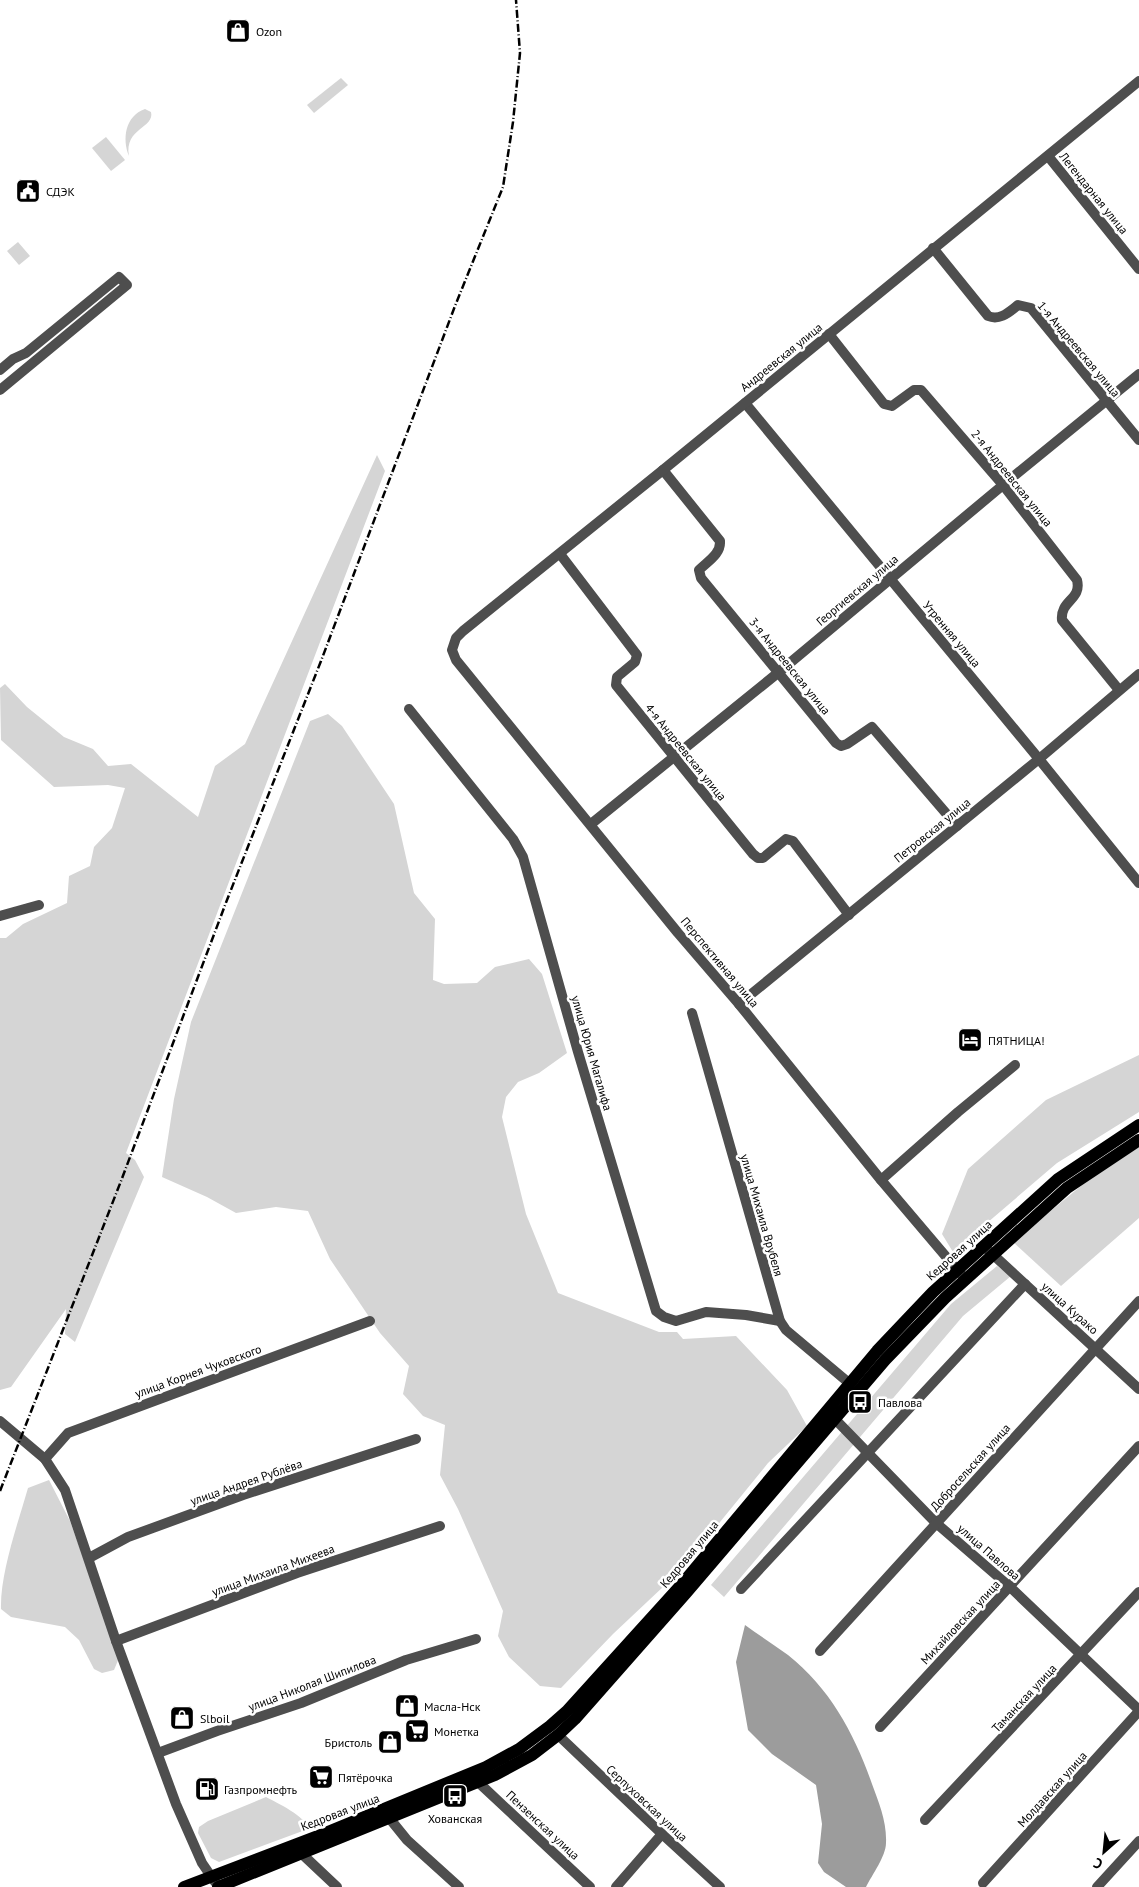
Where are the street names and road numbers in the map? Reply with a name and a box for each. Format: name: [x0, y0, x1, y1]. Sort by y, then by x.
street label: Легендарная улица: [1056, 148, 1132, 237]
street label: 1-я Андреевская улица: [1035, 298, 1123, 400]
street label: Андреевская улица: [737, 319, 825, 395]
street label: 2-я Андреевская улица: [968, 426, 1056, 530]
street label: Георгиевская улица: [813, 551, 901, 629]
street label: Утренняя улица: [920, 598, 984, 670]
street label: 3-я Андреевская улица: [746, 614, 834, 718]
street label: 4-я Андреевская улица: [642, 700, 730, 804]
street label: Петровская улица: [891, 794, 973, 865]
street label: Перспективная улица: [678, 914, 762, 1010]
street label: улица Юрия Магалифа: [568, 994, 616, 1112]
street label: улица Михаила Врубеля: [737, 1152, 787, 1278]
street label: Кедровая улица: [923, 1217, 995, 1283]
street label: улица Курако: [1039, 1279, 1101, 1337]
street label: улица Корнея Чуковского: [133, 1341, 263, 1401]
street label: Добросельская улица: [927, 1420, 1013, 1514]
street label: улица Андрея Рублёва: [188, 1456, 304, 1508]
street label: Кедровая улица: [657, 1517, 722, 1591]
street label: улица Павлова: [955, 1521, 1023, 1583]
street label: улица Михаила Михеева: [210, 1541, 337, 1599]
street label: Михайловская улица: [917, 1577, 1003, 1667]
street label: улица Николая Шипилова: [246, 1652, 378, 1714]
street label: Таманская улица: [989, 1661, 1060, 1735]
street label: Молдавская улица: [1014, 1748, 1090, 1830]
street label: Серпуховская улица: [603, 1761, 691, 1845]
street label: Пензенская улица: [503, 1787, 583, 1863]
street label: Кедровая улица: [298, 1790, 382, 1834]

